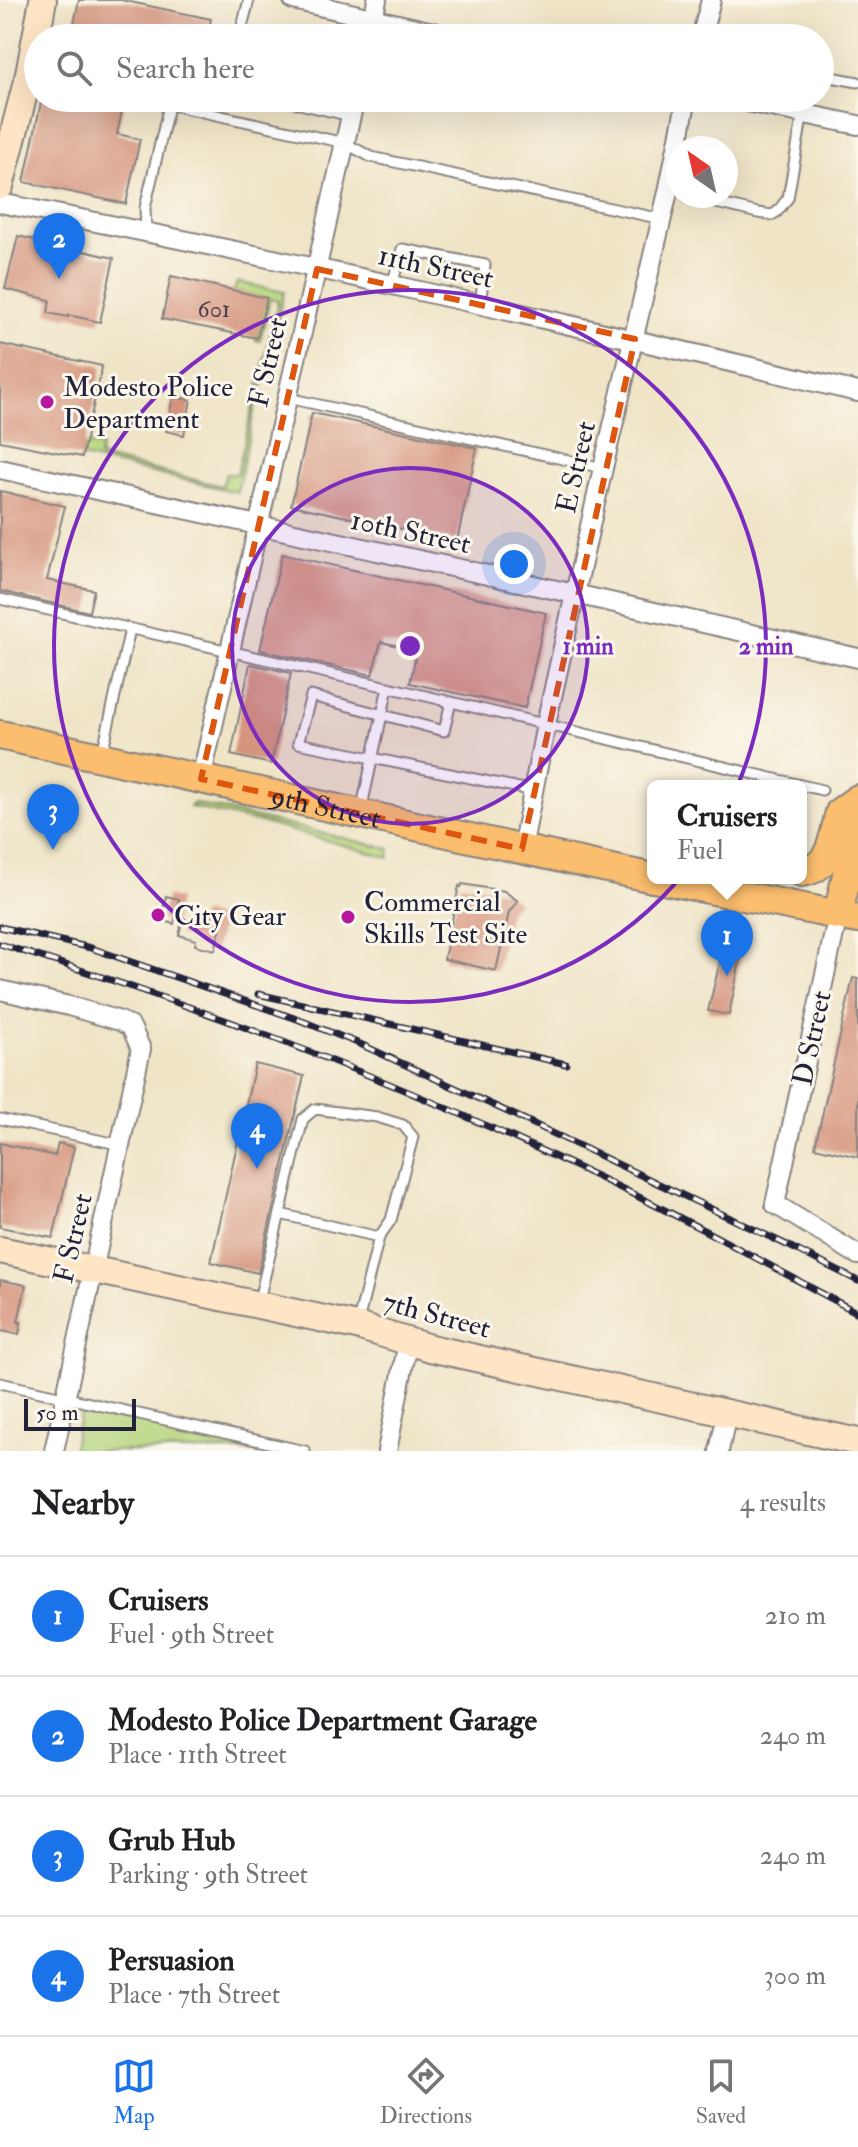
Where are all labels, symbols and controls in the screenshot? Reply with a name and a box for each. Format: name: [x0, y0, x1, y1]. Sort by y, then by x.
search box: [24, 24, 834, 112]
icon: search: [52, 46, 96, 90]
text: Search here: [116, 50, 255, 87]
north arrow: [666, 136, 738, 208]
pin: 2: [33, 213, 85, 279]
street label: 11th Street: [375, 238, 497, 297]
house number: 601: [198, 294, 230, 325]
street label: F Street: [241, 314, 296, 411]
place label: Modesto Police Department: [63, 370, 233, 437]
marker: Modesto Police Department: [38, 393, 56, 411]
street label: E Street: [549, 418, 604, 517]
street label: 10th Street: [348, 503, 474, 562]
your location: [494, 544, 534, 584]
text: 1 min: [563, 631, 614, 662]
text: 2 min: [739, 631, 794, 662]
centre of rings: [396, 632, 424, 660]
street label: 9th Street: [266, 778, 384, 837]
popup: [647, 780, 807, 884]
pin: 3: [27, 784, 79, 850]
text: Cruisers: [677, 798, 777, 835]
text: Fuel: [677, 835, 723, 867]
place label: Commercial Skills Test Site: [364, 885, 528, 952]
place label: City Gear: [174, 899, 287, 934]
marker: City Gear: [149, 906, 167, 924]
marker: Commercial Skills Test Site: [339, 908, 357, 926]
pin: 1: [701, 910, 753, 976]
street label: D Street: [785, 988, 840, 1089]
pin: 4: [231, 1103, 283, 1169]
street label: F Street: [46, 1190, 101, 1287]
street label: 7th Street: [379, 1284, 494, 1347]
scale bar: [24, 1395, 136, 1431]
text: 50 m: [36, 1399, 78, 1427]
text: Nearby: [32, 1482, 134, 1525]
text: 4 results: [740, 1487, 826, 1519]
text: Cruisers: [108, 1582, 209, 1619]
text: 1: [53, 1600, 63, 1632]
text: 210 m: [765, 1600, 826, 1632]
text: Fuel · 9th Street: [108, 1619, 274, 1651]
text: Modesto Police Department Garage: [108, 1702, 537, 1739]
text: 2: [51, 1720, 65, 1752]
text: 240 m: [760, 1720, 826, 1752]
text: Place · 11th Street: [108, 1739, 287, 1771]
text: Grub Hub: [108, 1822, 235, 1859]
text: 3: [53, 1840, 63, 1872]
text: 240 m: [760, 1840, 826, 1872]
text: Parking · 9th Street: [108, 1859, 308, 1891]
text: Persuasion: [108, 1942, 235, 1979]
text: 4: [51, 1960, 65, 1992]
text: 300 m: [764, 1960, 826, 1992]
text: Place · 7th Street: [108, 1979, 280, 2011]
tab: Map: [112, 2054, 156, 2130]
tab: Directions: [380, 2054, 472, 2130]
tab: Saved: [696, 2054, 746, 2130]

